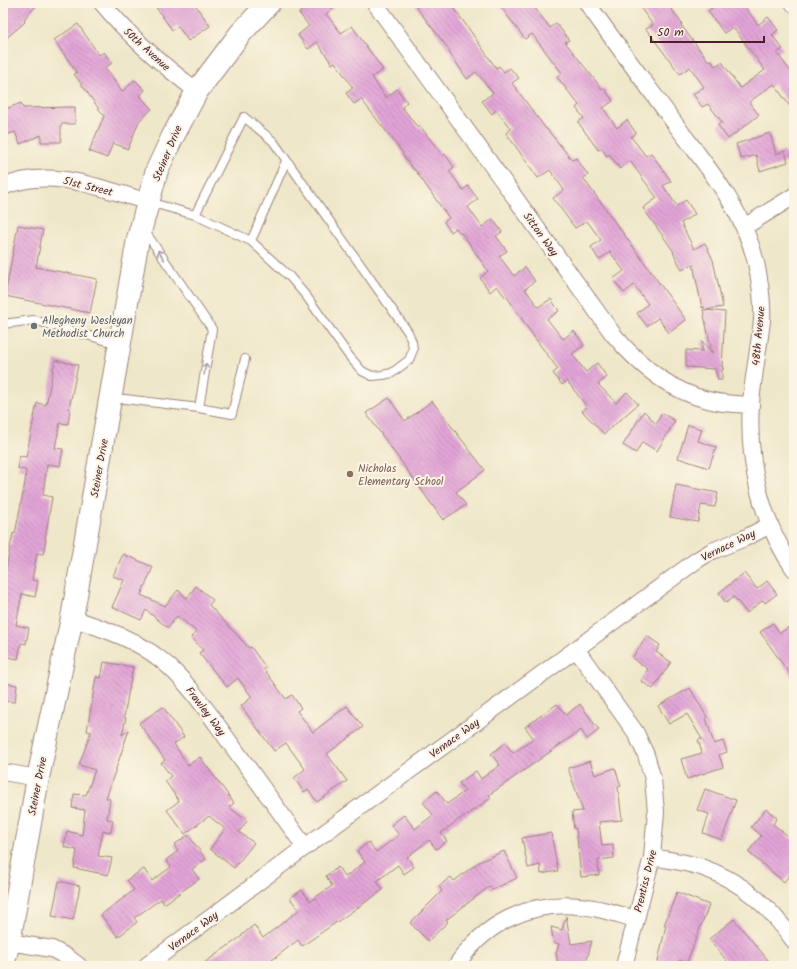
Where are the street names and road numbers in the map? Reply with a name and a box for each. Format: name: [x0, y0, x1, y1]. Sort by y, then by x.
street label: 50th Avenue: [119, 24, 174, 76]
street label: Steiner Drive: [148, 122, 188, 184]
street label: 51st Street: [61, 172, 115, 202]
street label: Sitton Way: [518, 209, 563, 261]
street label: 48th Avenue: [747, 306, 771, 367]
street label: Steiner Drive: [86, 437, 114, 499]
street label: Vernace Way: [698, 525, 759, 567]
street label: Frawley Way: [181, 683, 230, 741]
street label: Vernace Way: [426, 714, 484, 763]
street label: Steiner Drive: [23, 755, 52, 817]
street label: Prentiss Drive: [629, 848, 662, 914]
street label: Vernace Way: [165, 906, 223, 957]

